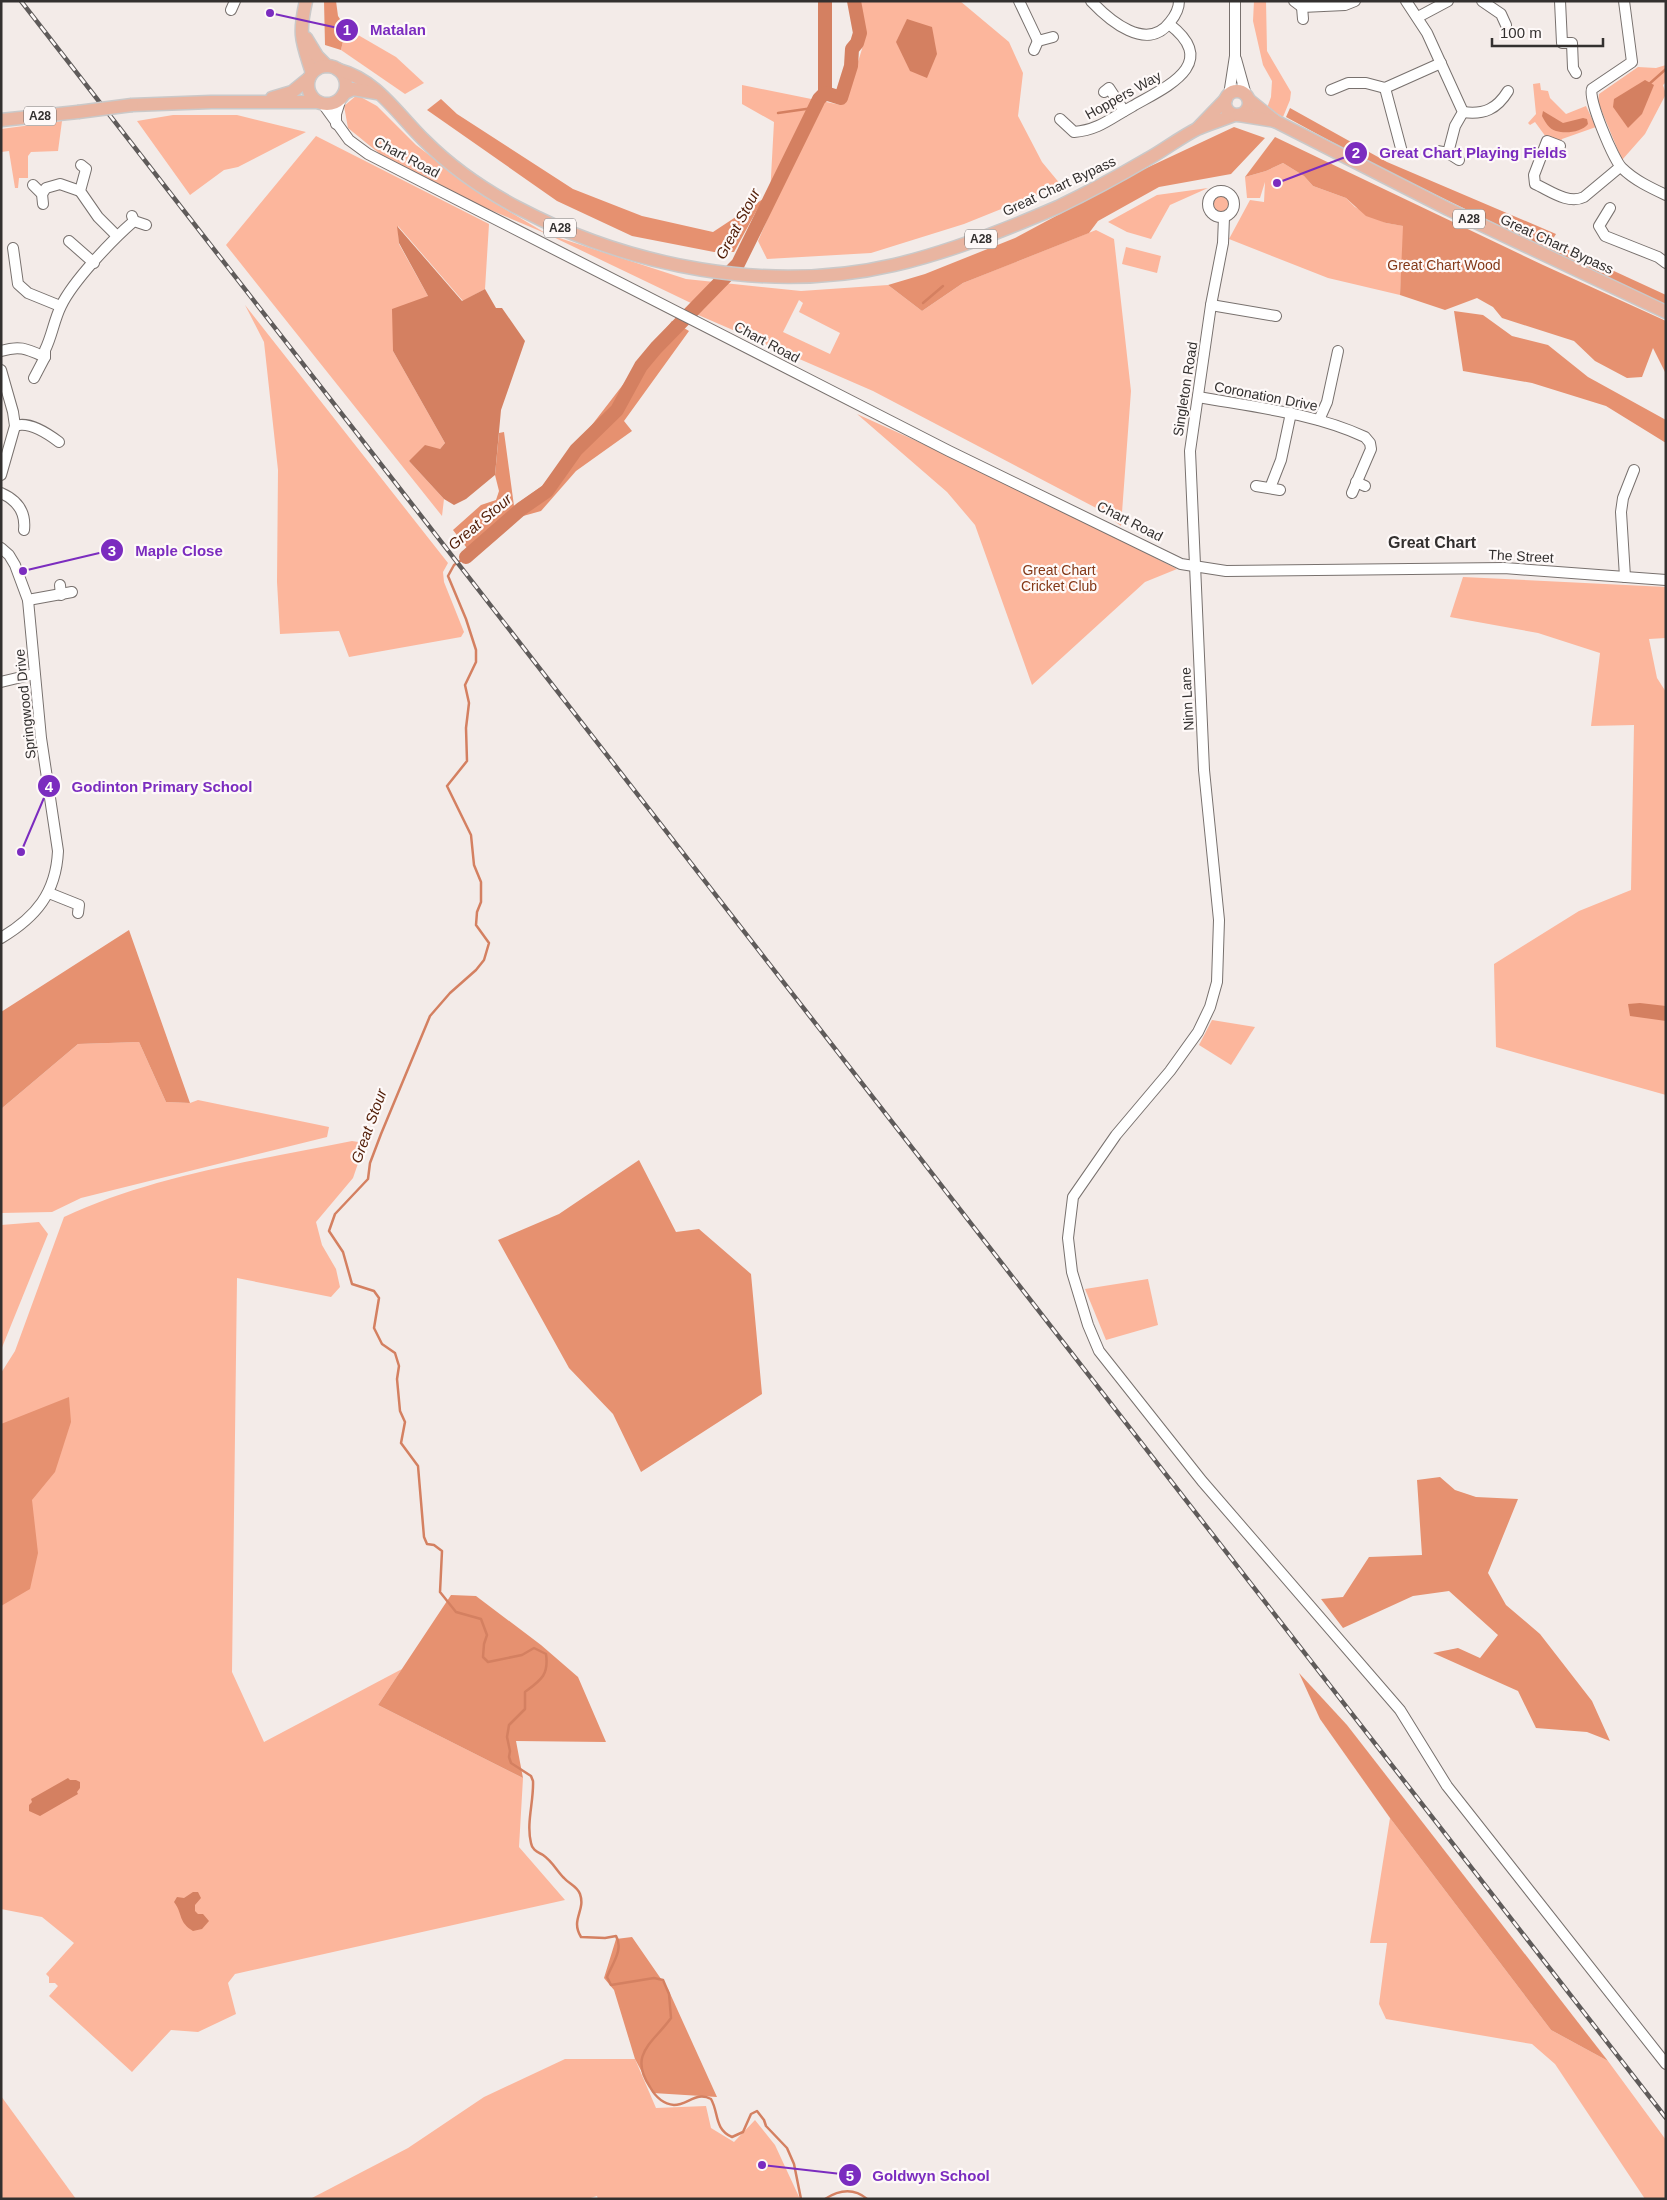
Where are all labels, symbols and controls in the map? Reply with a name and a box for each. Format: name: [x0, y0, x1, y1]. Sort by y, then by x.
callout: Matalan: [335, 15, 436, 45]
scale bar: [1492, 15, 1603, 47]
text: 1: [343, 21, 351, 38]
text: Matalan: [370, 21, 426, 38]
text: 100 m: [1500, 24, 1542, 41]
street label: Hoppers Way: [1082, 68, 1164, 122]
road number: A28: [24, 106, 56, 125]
street label: Chart Road: [372, 133, 442, 181]
callout: Great Chart Playing Fields: [1344, 138, 1577, 168]
text: 2: [1352, 144, 1360, 161]
text: Great Chart Playing Fields: [1379, 144, 1567, 161]
street label: Great Chart Bypass: [1000, 153, 1118, 219]
water label: Great Stour: [712, 185, 764, 262]
road number: A28: [1453, 210, 1485, 228]
street label: Great Chart Bypass: [1498, 211, 1616, 277]
road number: A28: [544, 218, 576, 238]
road number: A28: [965, 230, 997, 248]
park label: Great Chart Wood: [1387, 257, 1501, 273]
street label: Chart Road: [732, 318, 802, 366]
street label: Singleton Road: [1170, 340, 1200, 438]
street label: Coronation Drive: [1213, 378, 1319, 414]
water label: Great Stour: [445, 490, 516, 553]
street label: Chart Road: [1094, 498, 1166, 544]
district label: Great Chart: [1388, 534, 1477, 551]
callout: Maple Close: [100, 535, 232, 565]
text: 3: [108, 542, 116, 559]
text: Maple Close: [135, 542, 223, 559]
street label: The Street: [1488, 546, 1554, 566]
park label: Great Chart Cricket Club: [1021, 562, 1097, 594]
street label: Springwood Drive: [11, 648, 39, 760]
street label: Ninn Lane: [1177, 666, 1197, 731]
callout: Godinton Primary School: [36, 771, 262, 801]
text: 4: [45, 778, 54, 795]
text: Godinton Primary School: [72, 778, 252, 795]
water label: Great Stour: [347, 1086, 390, 1165]
callout: Goldwyn School: [838, 2160, 1000, 2190]
text: 5: [846, 2167, 854, 2184]
text: Goldwyn School: [872, 2167, 990, 2184]

